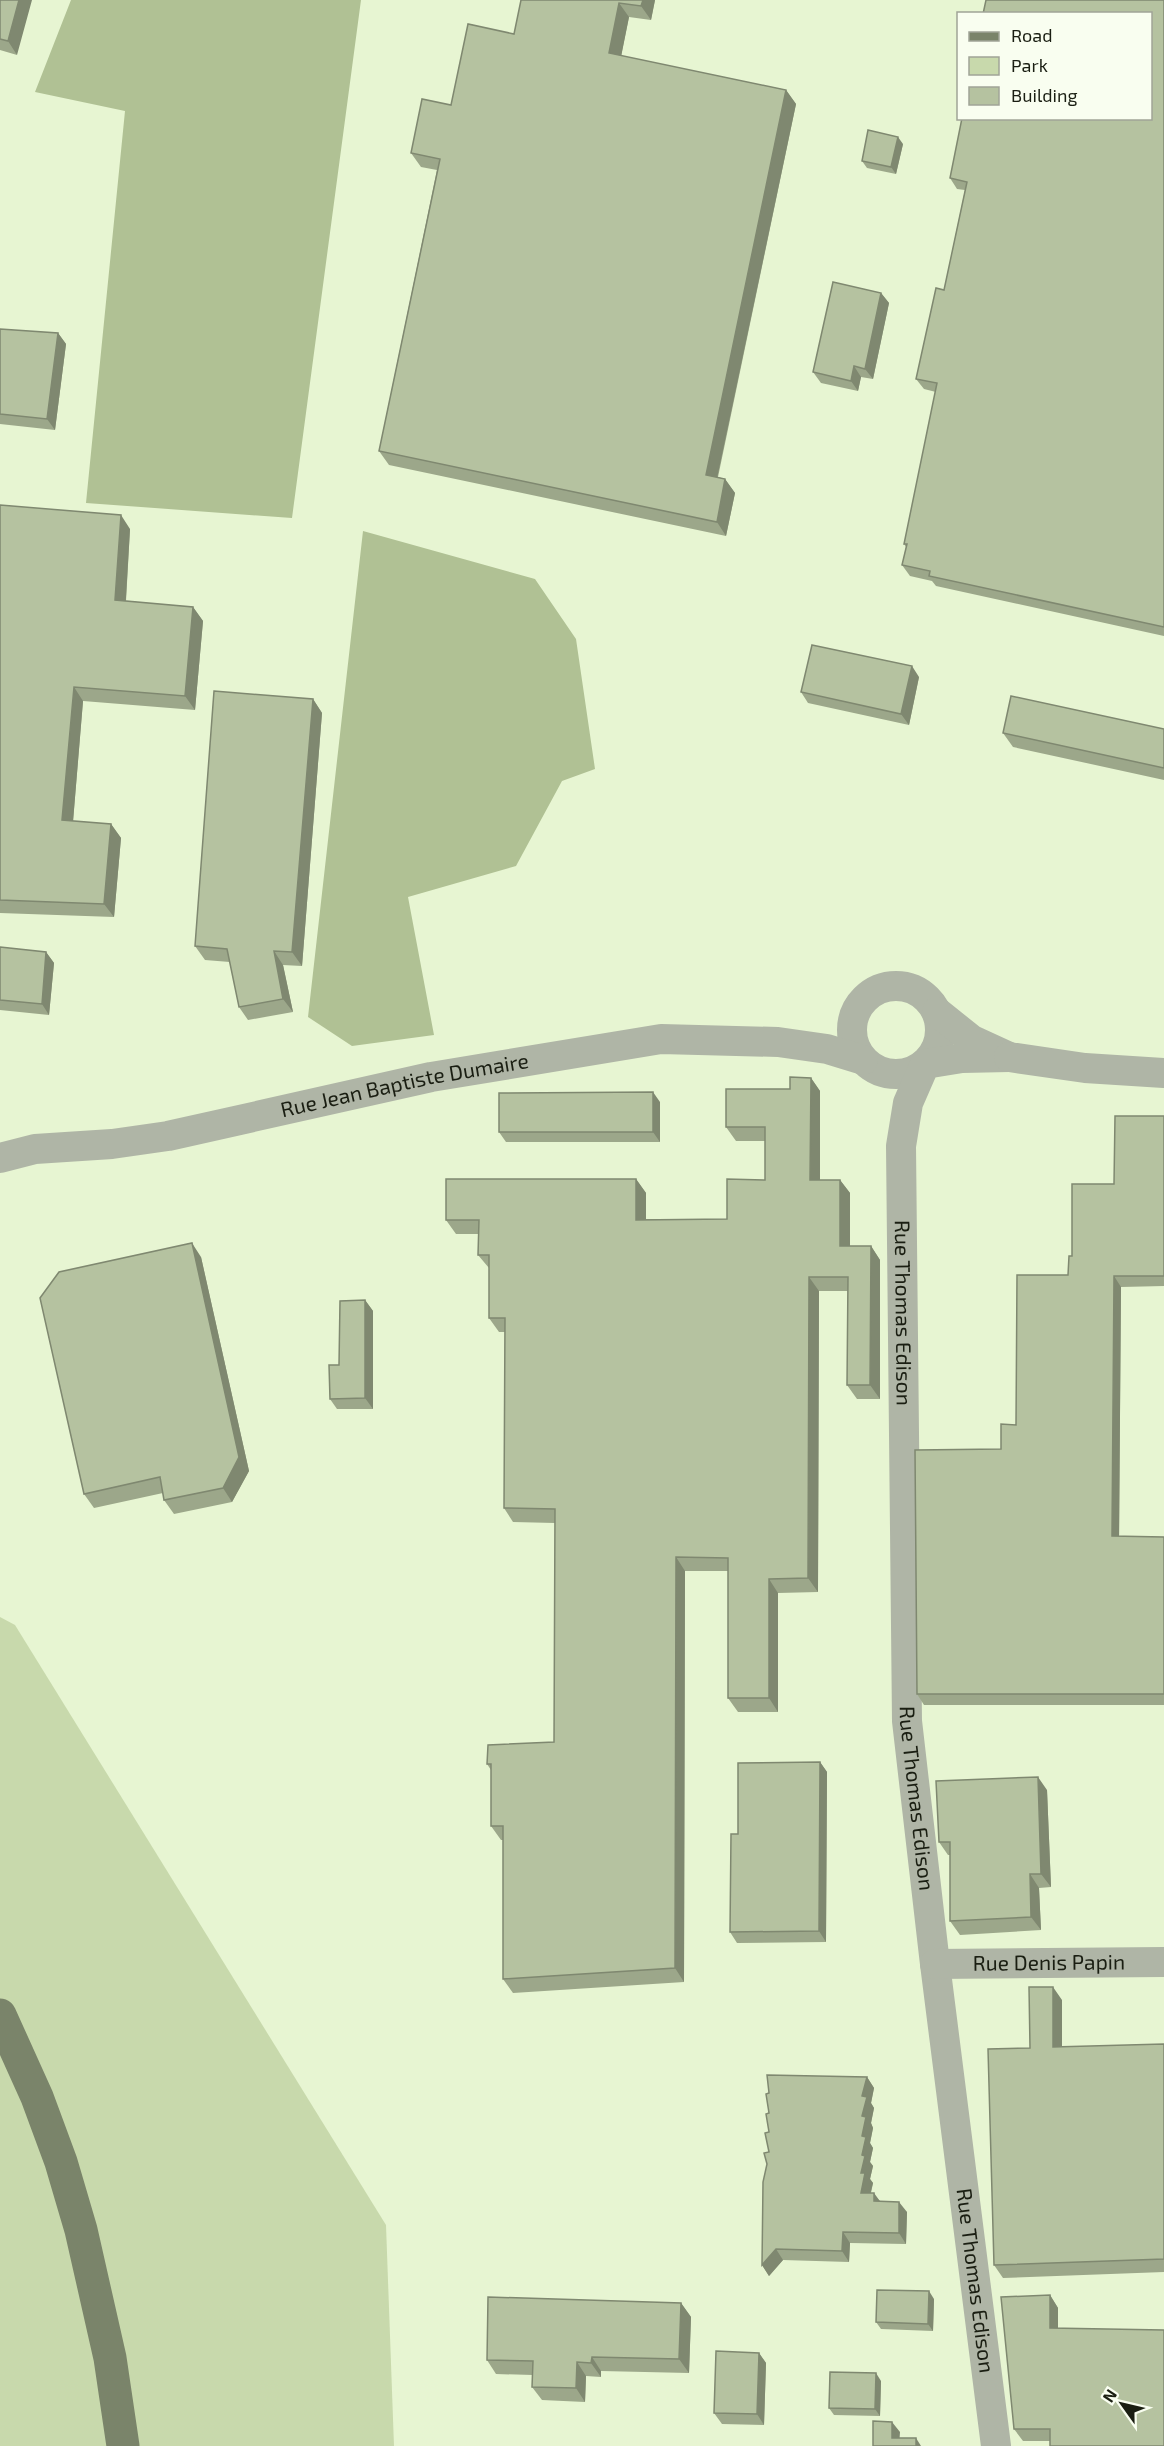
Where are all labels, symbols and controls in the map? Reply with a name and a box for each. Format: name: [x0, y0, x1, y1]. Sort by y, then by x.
legend: [957, 12, 1152, 120]
text: Road: [1011, 24, 1052, 46]
text: Park: [1011, 54, 1048, 76]
text: Building: [1011, 84, 1078, 106]
street label: Rue Jean Baptiste Dumaire: [278, 1047, 530, 1121]
street label: Rue Thomas Edison: [891, 1220, 918, 1406]
street label: Rue Thomas Edison: [896, 1706, 940, 1892]
street label: Rue Denis Papin: [973, 1948, 1125, 1975]
street label: Rue Thomas Edison: [952, 2187, 1001, 2374]
north arrow: [1092, 2374, 1152, 2434]
text: N: [1098, 2385, 1120, 2405]

